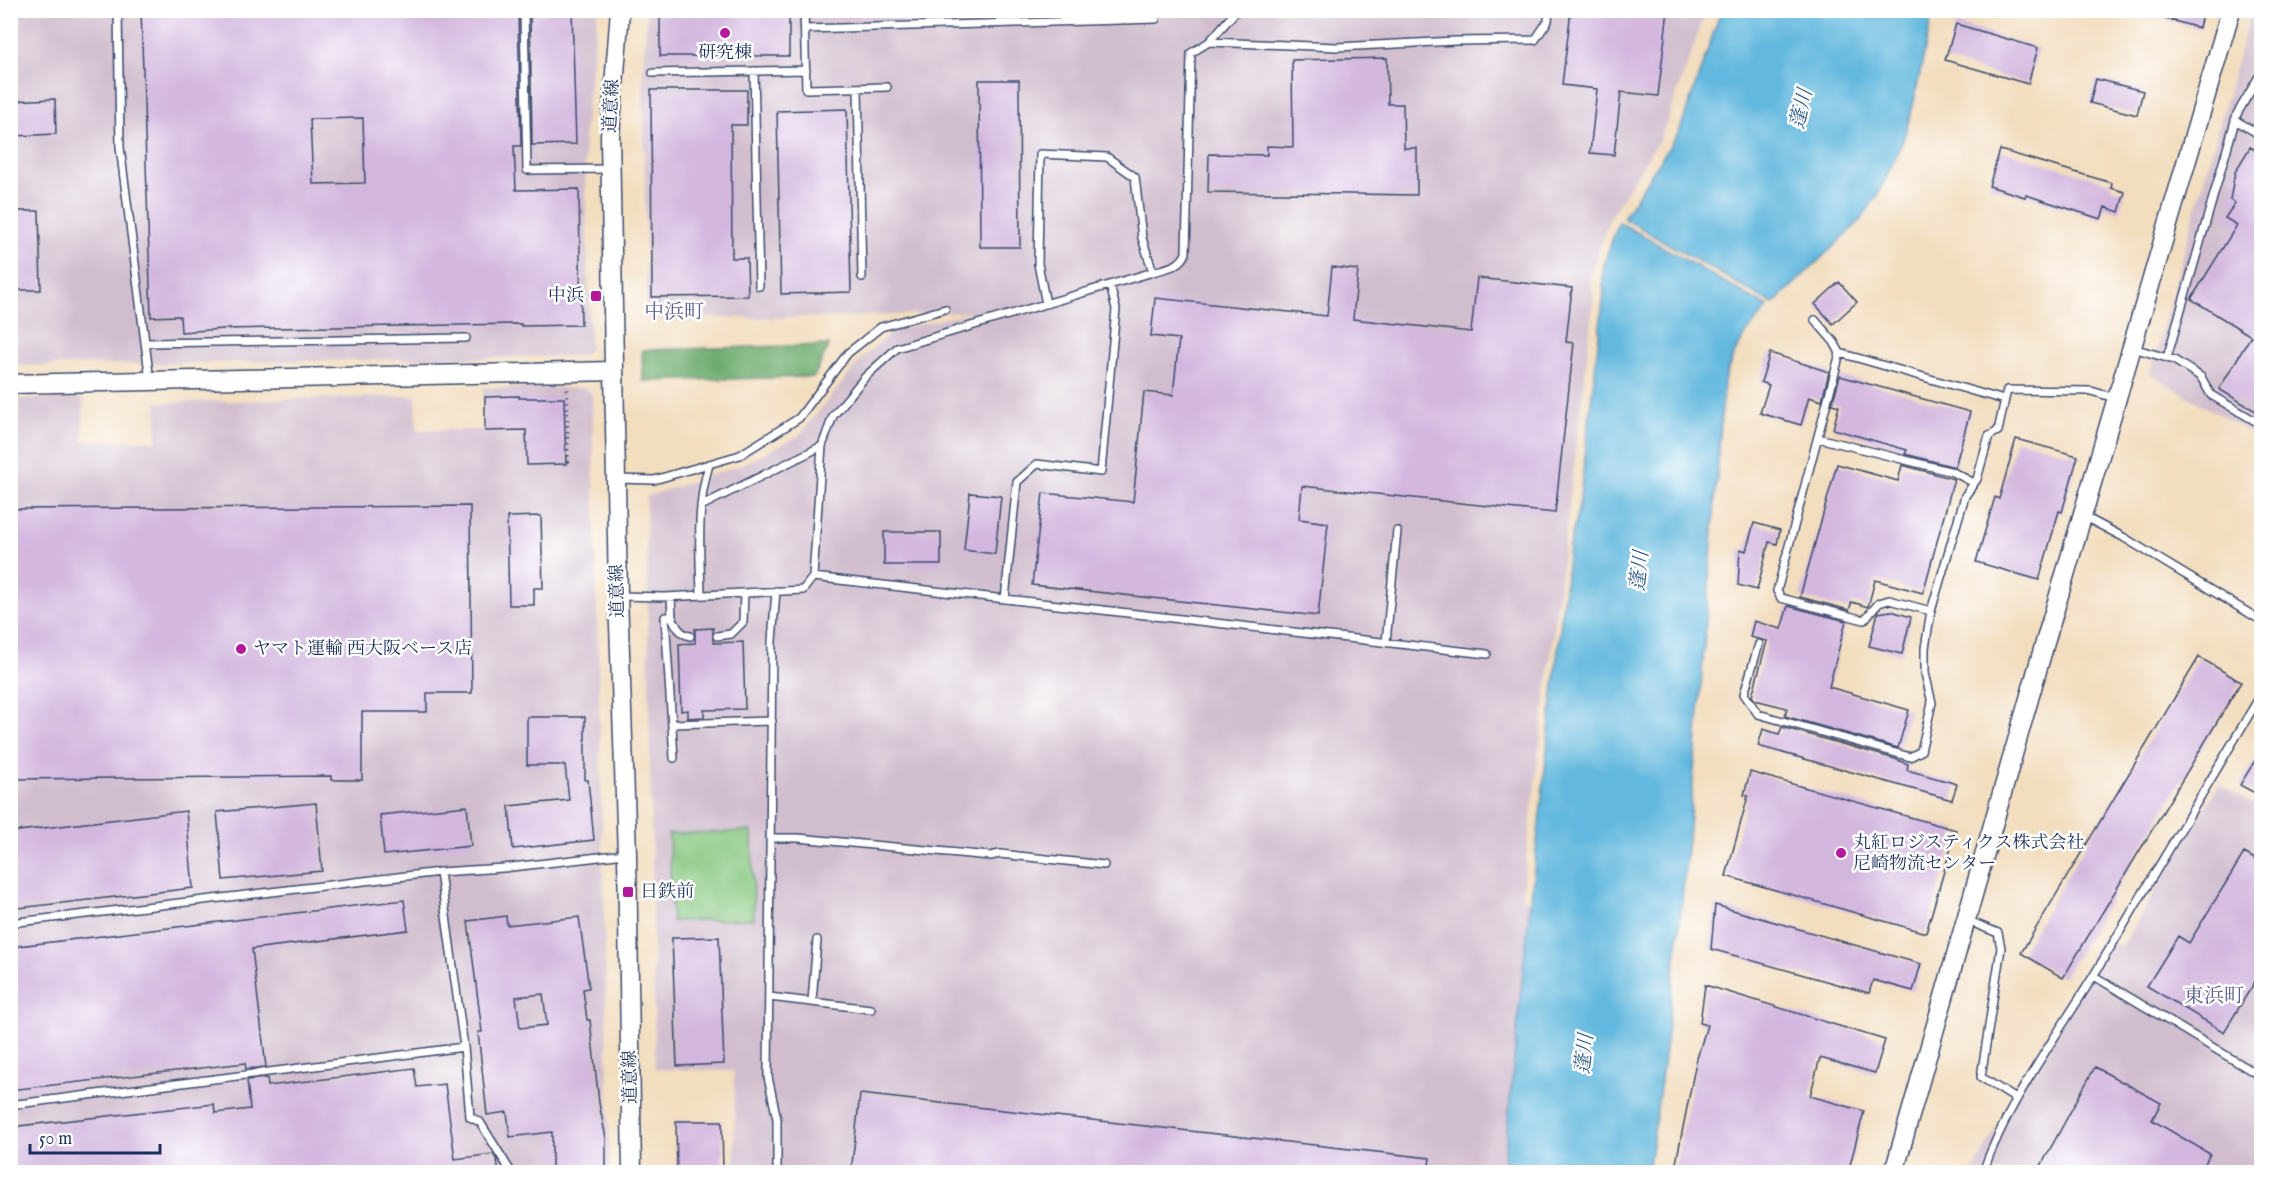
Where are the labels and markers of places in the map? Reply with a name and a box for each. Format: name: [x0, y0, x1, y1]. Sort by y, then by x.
marker: 研究棟: [718, 26, 732, 40]
place label: 研究棟: [698, 42, 752, 65]
place label: 中浜: [548, 285, 584, 308]
marker: 中浜: [589, 289, 603, 303]
place label: ヤマト運輸 西大阪ベース店: [253, 638, 472, 661]
marker: ヤマト運輸 西大阪ベース店: [234, 642, 248, 656]
place label: 丸紅ロジスティクス株式会社 尼崎物流センター: [1853, 832, 2084, 876]
marker: 丸紅ロジスティクス株式会社 尼崎物流センター: [1834, 846, 1848, 860]
place label: 日鉄前: [640, 881, 694, 904]
marker: 日鉄前: [621, 885, 635, 899]

